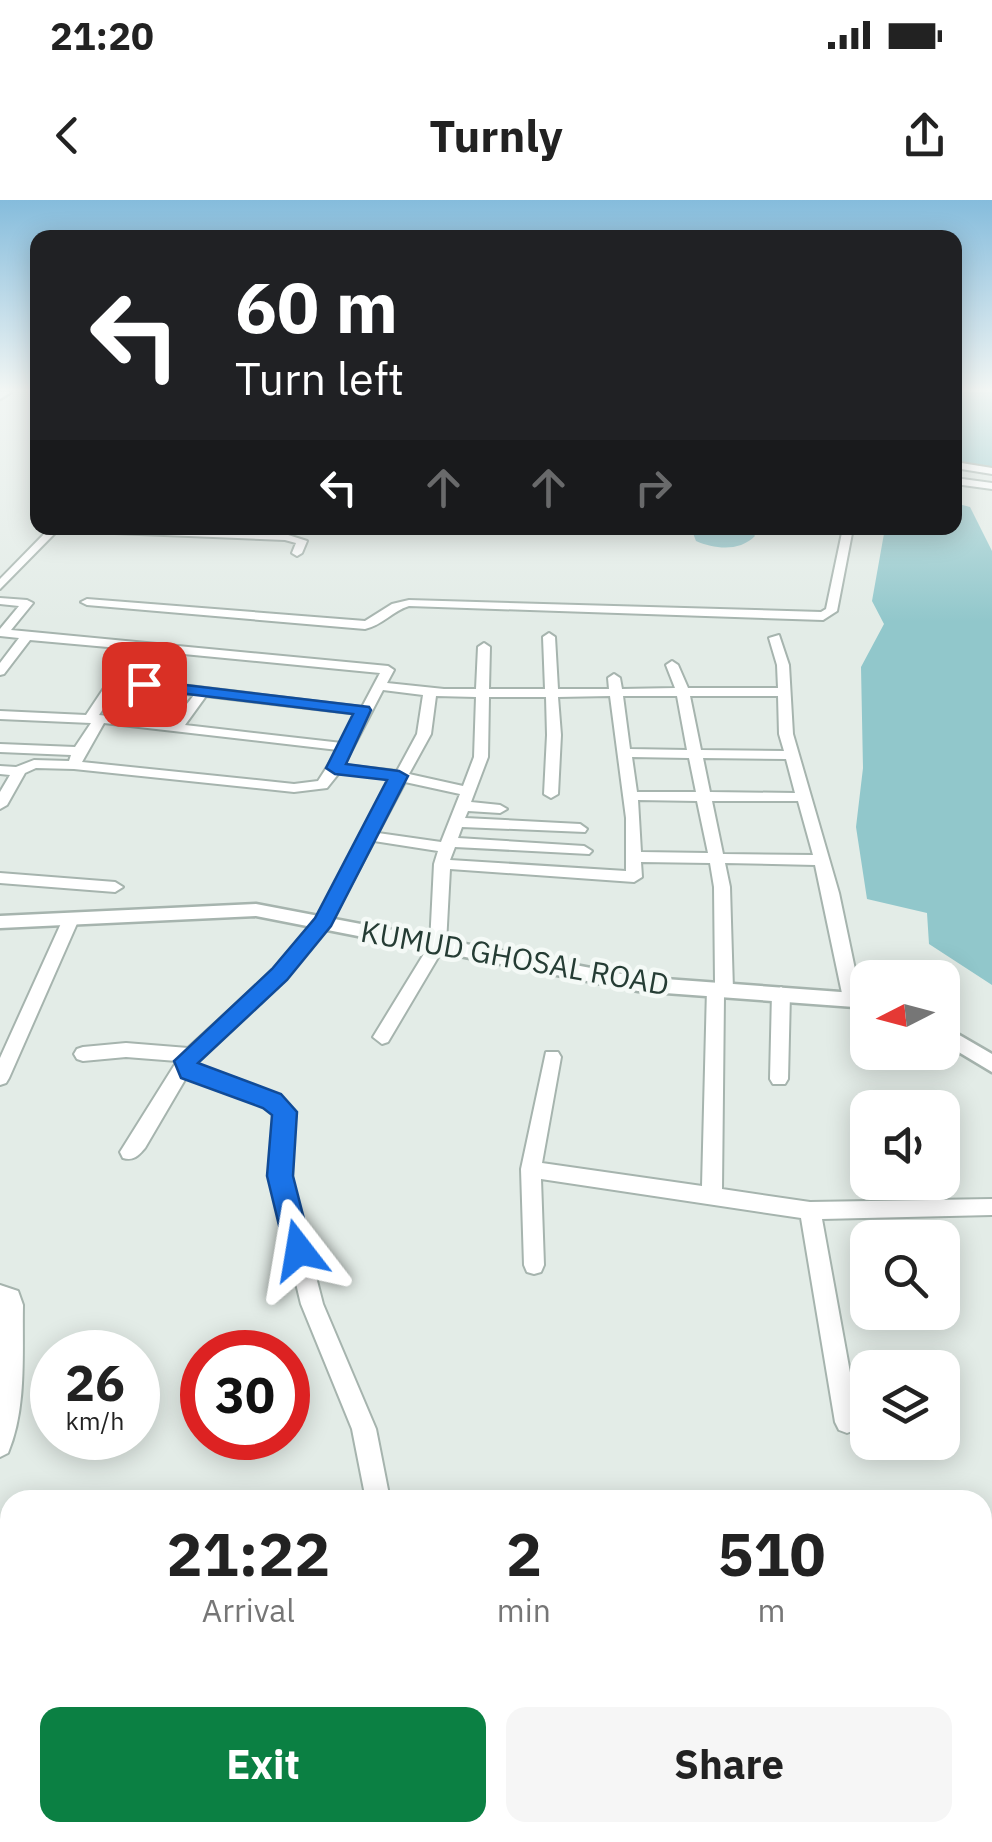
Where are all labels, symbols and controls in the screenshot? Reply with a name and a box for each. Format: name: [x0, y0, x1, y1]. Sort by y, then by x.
text: 21:20: [50, 11, 154, 60]
text: Turnly: [429, 106, 563, 164]
icon: back: [40, 108, 95, 163]
icon: share: [897, 108, 952, 163]
text: 60 m: [235, 261, 398, 352]
icon: left: [70, 270, 200, 400]
text: Turn left: [235, 349, 404, 407]
icon: left: [311, 460, 366, 515]
icon: ahead: [416, 460, 471, 515]
icon: ahead: [521, 460, 576, 515]
icon: right: [626, 460, 681, 515]
pin: [102, 642, 187, 727]
icon: arrive: [117, 657, 172, 712]
street label: KUMUD GHOSAL ROAD: [358, 911, 672, 1003]
north arrow: [850, 960, 960, 1070]
map controls: [850, 960, 960, 1460]
button: sound: [850, 1090, 960, 1200]
position arrow: [247, 1198, 351, 1302]
button: search: [850, 1220, 960, 1330]
speed limit sign: 30: [180, 1330, 310, 1460]
text: 26: [65, 1350, 125, 1415]
button: layers: [850, 1350, 960, 1460]
text: km/h: [66, 1404, 124, 1437]
text: 21:22: [167, 1514, 330, 1593]
text: 2: [506, 1514, 542, 1593]
text: 510: [717, 1514, 825, 1593]
text: Arrival: [202, 1589, 295, 1631]
text: min: [497, 1589, 551, 1631]
text: m: [758, 1589, 785, 1631]
button: Exit: [40, 1707, 486, 1822]
button: Share: [506, 1707, 952, 1822]

